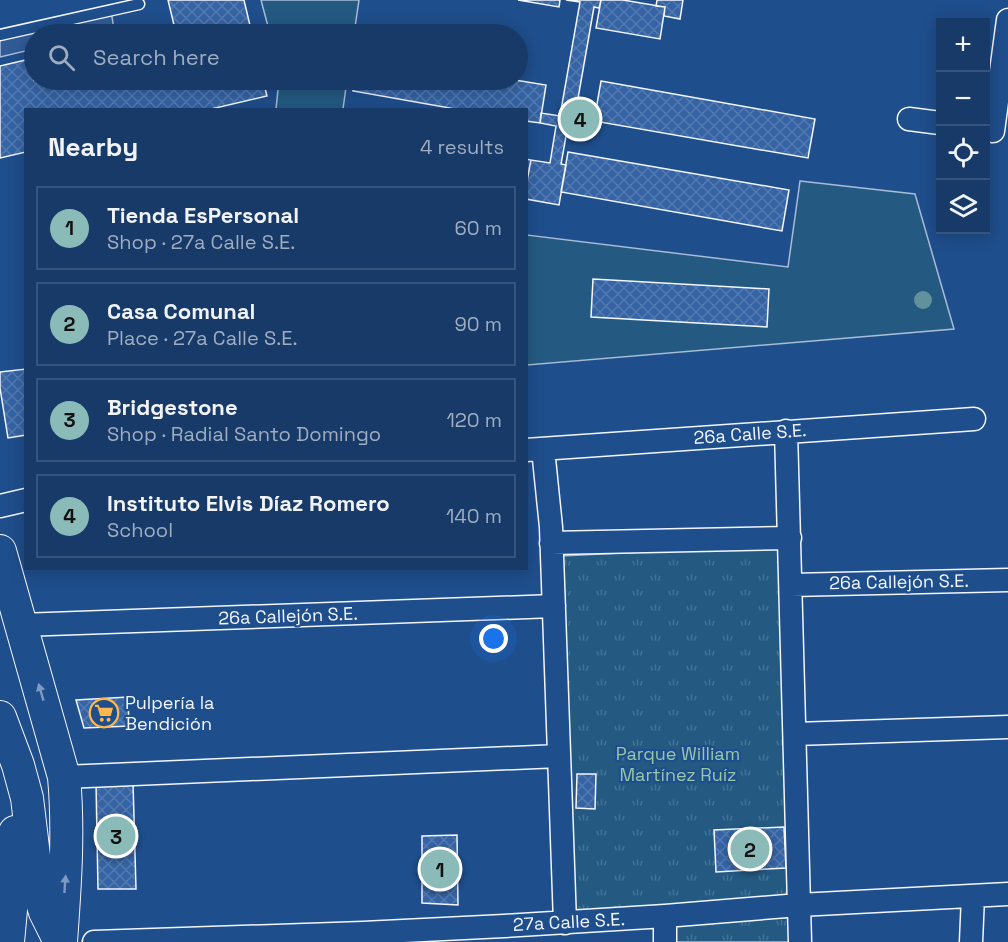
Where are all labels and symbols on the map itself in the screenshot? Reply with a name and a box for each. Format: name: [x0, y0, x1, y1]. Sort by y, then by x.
pin: 4: [560, 96, 600, 142]
street label: 26a Calle S.E.: [693, 418, 807, 449]
street label: 26a Callejón S.E.: [829, 569, 969, 594]
street label: 26a Callejón S.E.: [218, 602, 358, 629]
your location: [479, 624, 508, 653]
one-way arrow: [36, 683, 45, 701]
place label: Pulpería la Bendición: [125, 691, 214, 735]
supermarket icon: Pulpería la Bendición: [88, 697, 120, 729]
park label: Parque William Martínez Ruíz: [616, 742, 740, 786]
pin: 3: [96, 814, 136, 858]
pin: 2: [730, 826, 770, 872]
pin: 1: [420, 846, 460, 892]
one-way arrow: [60, 874, 70, 893]
street label: 27a Calle S.E.: [512, 907, 626, 936]

